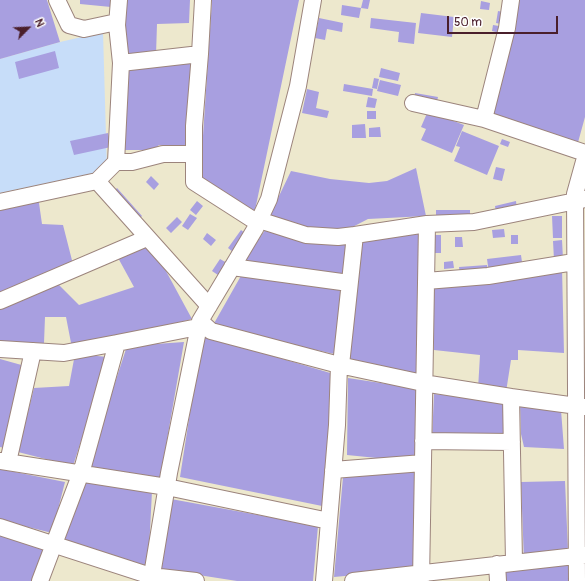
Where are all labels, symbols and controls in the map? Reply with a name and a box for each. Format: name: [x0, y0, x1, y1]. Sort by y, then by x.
north arrow: [8, 8, 48, 48]
scale bar: [449, 8, 560, 34]
text: 50 m: [454, 15, 482, 30]
text: N: [32, 17, 47, 29]

